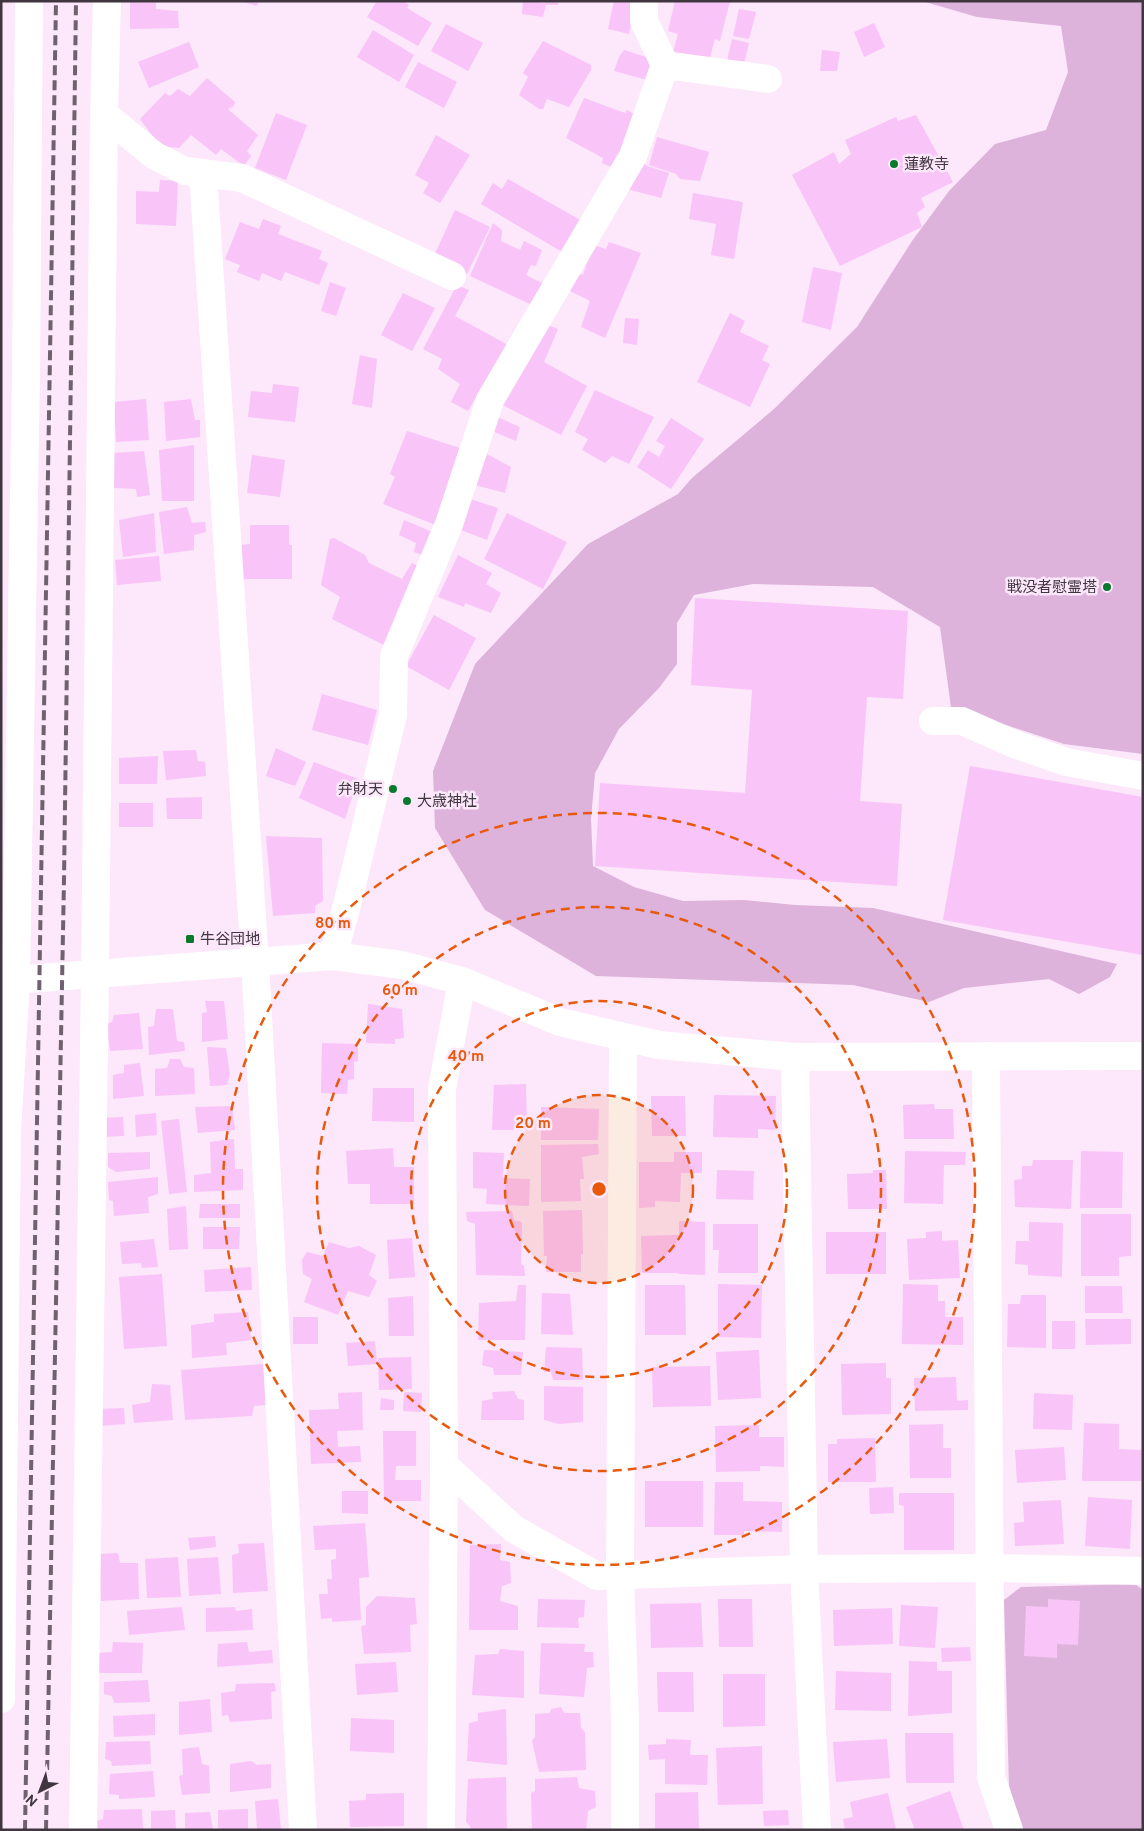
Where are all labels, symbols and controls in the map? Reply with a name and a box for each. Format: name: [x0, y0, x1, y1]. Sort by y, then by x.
place label: 蓮教寺: [904, 156, 949, 175]
marker: 蓮教寺: [888, 158, 900, 170]
place label: 戦没者慰霊塔: [1007, 578, 1097, 598]
marker: 戦没者慰霊塔: [1101, 581, 1113, 593]
place label: 弁財天: [338, 781, 383, 800]
marker: 弁財天: [387, 783, 399, 795]
place label: 大歳神社: [417, 793, 477, 812]
marker: 大歳神社: [401, 795, 413, 807]
text: 80 m: [315, 915, 351, 934]
place label: 牛谷団地: [200, 931, 260, 950]
marker: 牛谷団地: [184, 933, 196, 945]
text: 60 m: [382, 982, 418, 1001]
text: 40 m: [448, 1048, 484, 1067]
text: 20 m: [515, 1115, 551, 1134]
centre of rings: [590, 1180, 608, 1198]
north arrow: [15, 1766, 65, 1816]
text: N: [23, 1790, 42, 1809]

